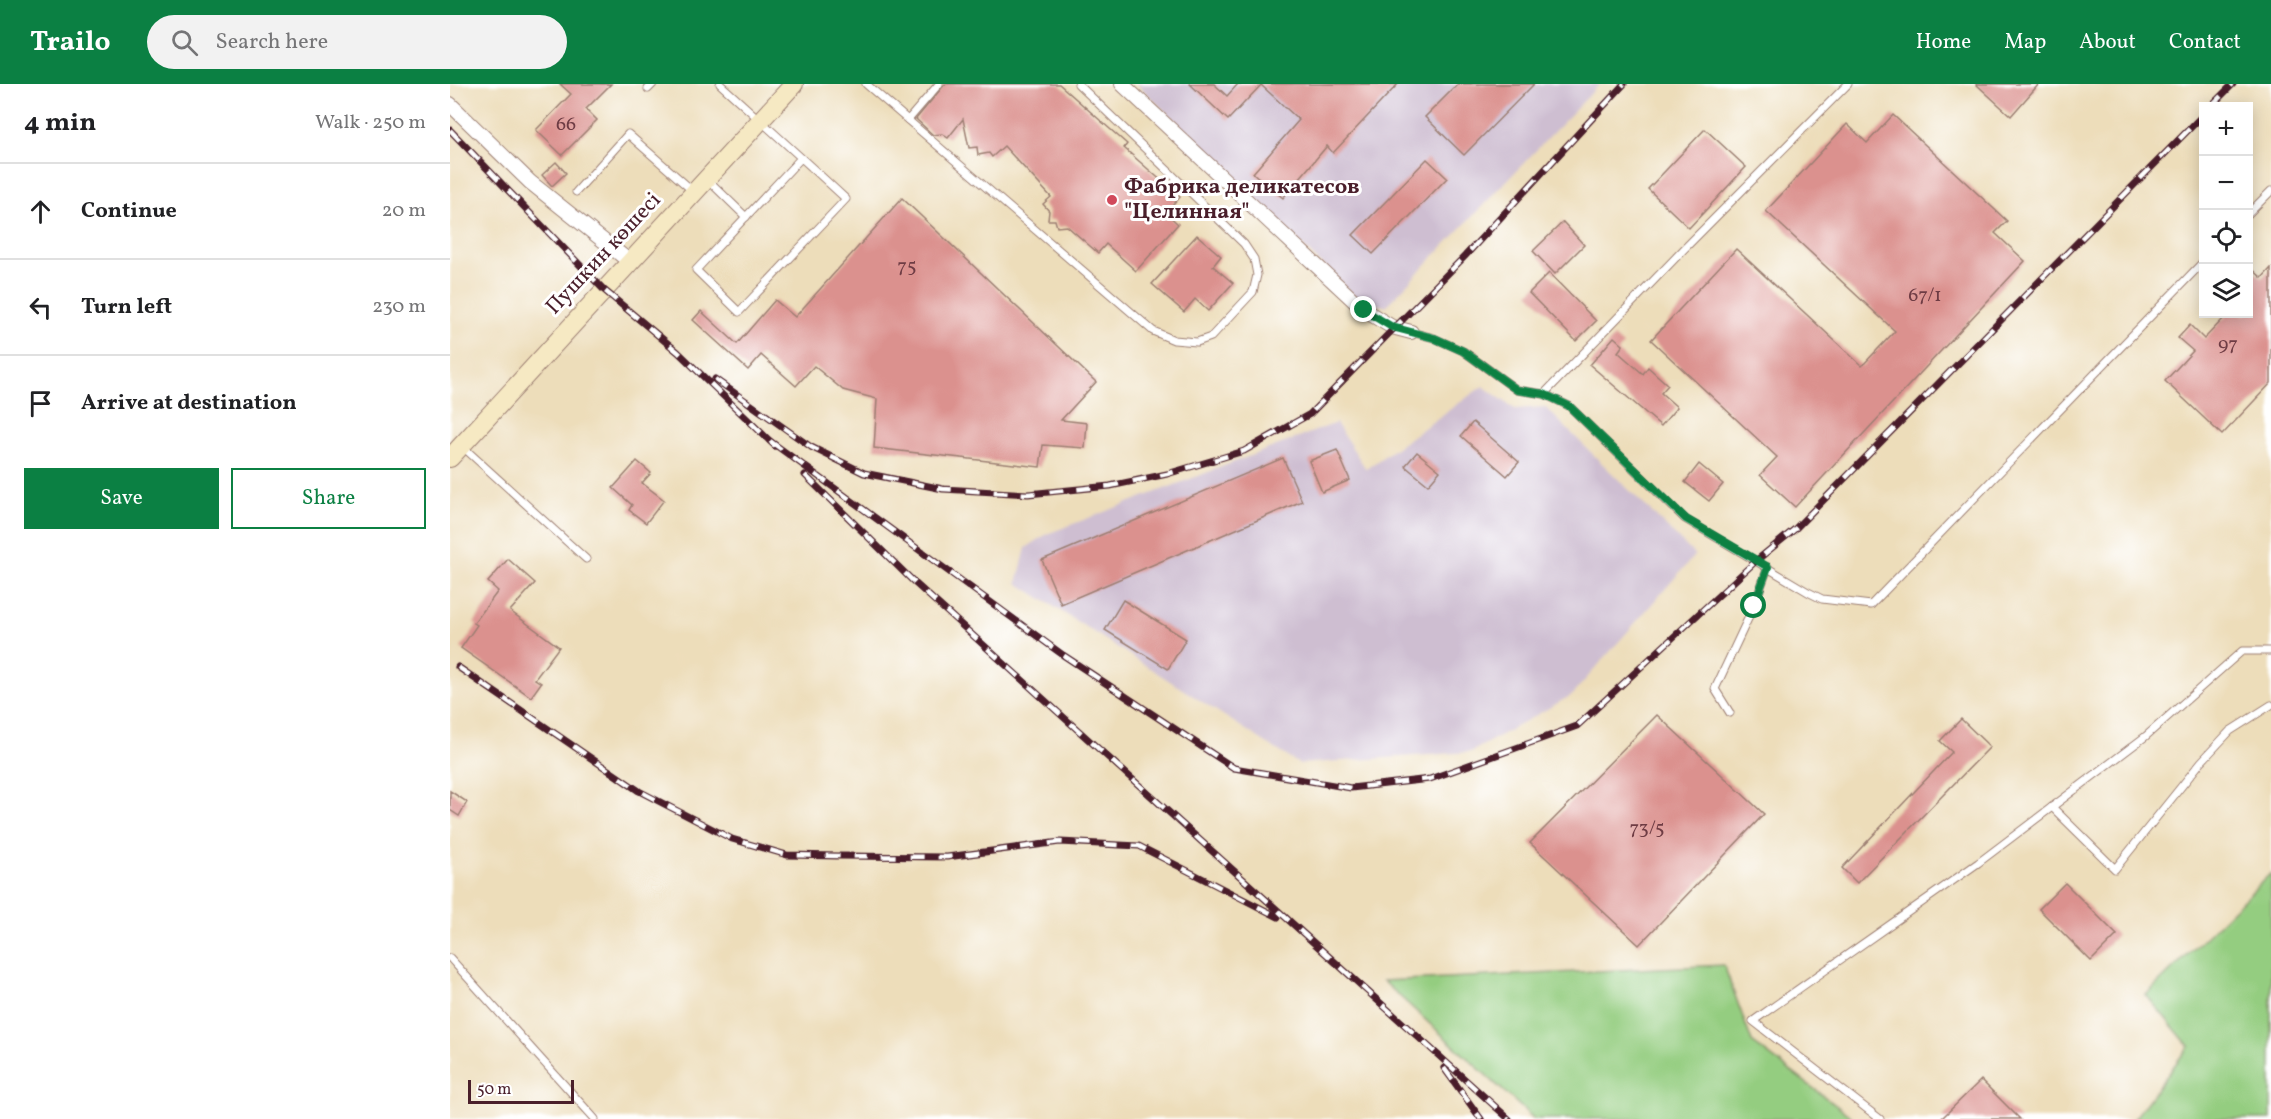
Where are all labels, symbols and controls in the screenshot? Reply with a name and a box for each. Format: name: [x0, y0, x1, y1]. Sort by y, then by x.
search box: [147, 15, 567, 69]
text: Trailo: [30, 23, 111, 62]
icon: search: [168, 26, 201, 59]
text: Search here: [216, 27, 328, 58]
text: Home: [1916, 28, 1971, 57]
text: Map: [2004, 28, 2046, 57]
text: About: [2079, 28, 2136, 57]
text: Contact: [2169, 28, 2241, 57]
map controls: [2199, 102, 2253, 318]
button: +: [2199, 102, 2253, 156]
text: 4 min: [24, 105, 96, 141]
text: Walk · 250 m: [315, 109, 426, 137]
house number: 66: [556, 111, 576, 139]
button: −: [2199, 156, 2253, 210]
place label: Фабрика деликатесов "Целинная": [1124, 172, 1360, 228]
street label: Пушкин көшесі: [539, 186, 669, 322]
marker: Фабрика деликатесов "Целинная": [1105, 193, 1119, 207]
icon: ahead: [24, 195, 57, 228]
text: Continue: [81, 196, 177, 227]
text: 20 m: [382, 197, 426, 225]
button: locate: [2199, 210, 2253, 264]
house number: 75: [897, 253, 917, 281]
button: layers: [2199, 264, 2253, 318]
house number: 67/1: [1908, 282, 1942, 310]
icon: left: [24, 291, 57, 324]
text: Turn left: [81, 292, 172, 323]
text: 230 m: [372, 293, 426, 321]
route end: [1350, 296, 1376, 322]
house number: 97: [2218, 331, 2238, 359]
icon: arrive: [24, 387, 57, 420]
text: Arrive at destination: [81, 388, 297, 419]
button: Save: [24, 468, 219, 529]
button: Share: [231, 468, 426, 529]
route start: [1740, 592, 1766, 618]
house number: 73/5: [1629, 815, 1665, 843]
scale bar: [468, 1077, 574, 1104]
text: 50 m: [477, 1079, 511, 1101]

